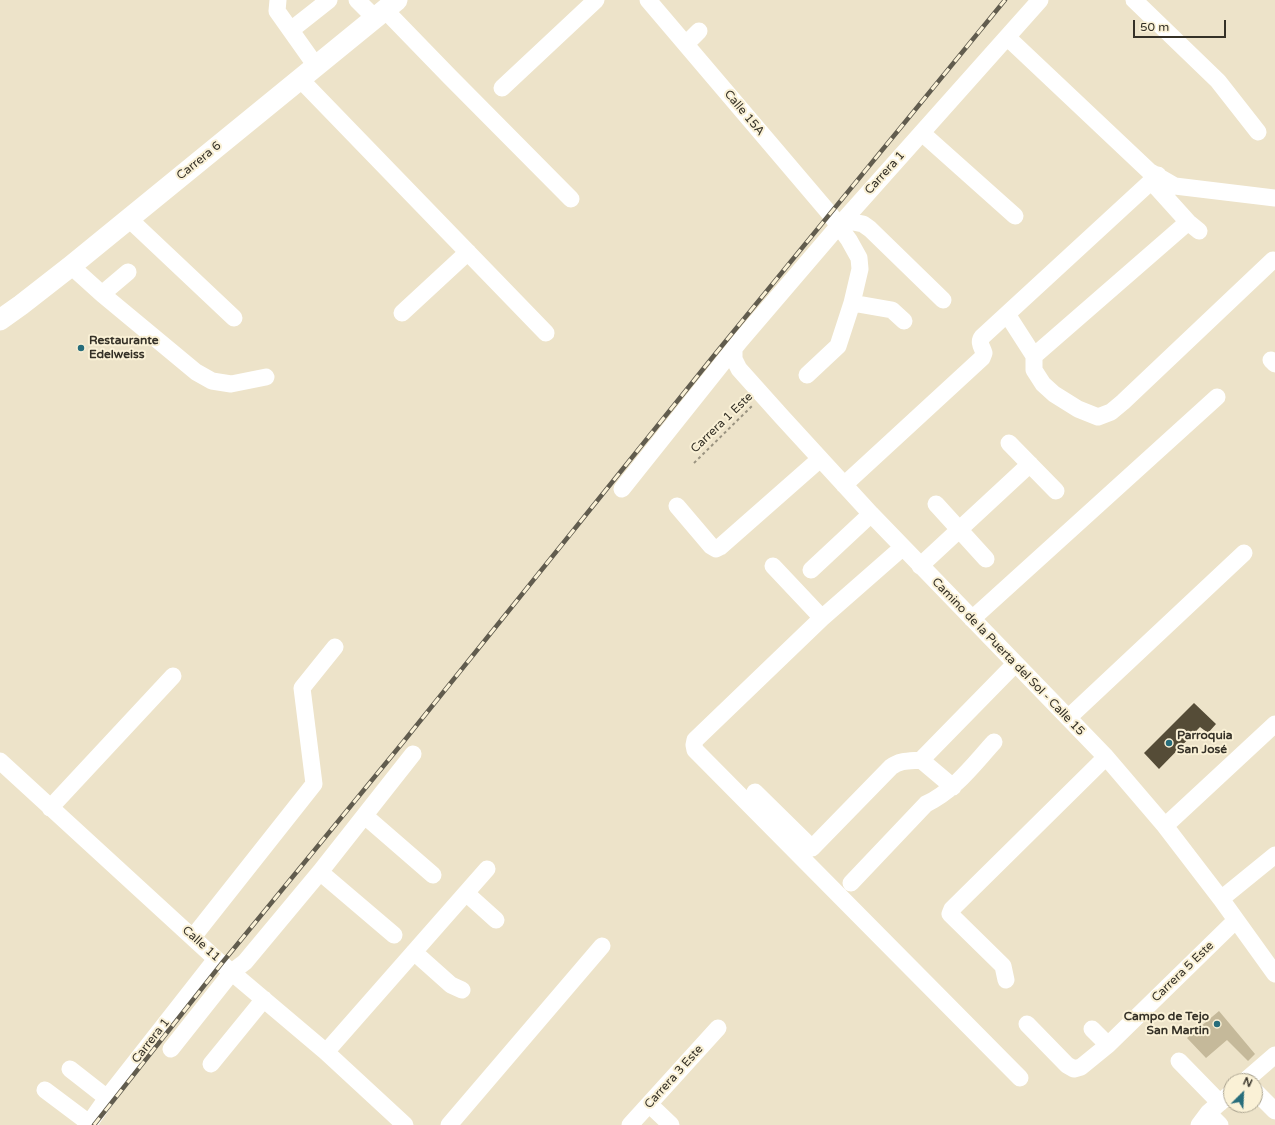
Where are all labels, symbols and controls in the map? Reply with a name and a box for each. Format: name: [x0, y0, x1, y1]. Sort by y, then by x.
scale bar: [1135, 12, 1228, 38]
text: 50 m: [1140, 20, 1169, 34]
street label: Calle 15A: [721, 87, 767, 139]
street label: Carrera 6: [174, 139, 224, 183]
street label: Carrera 1: [862, 149, 908, 197]
place label: Restaurante Edelweiss: [89, 334, 158, 362]
marker: Restaurante Edelweiss: [76, 343, 86, 353]
street label: Carrera 1 Este: [688, 390, 756, 456]
street label: Camino de la Puerta del Sol - Calle 15: [929, 575, 1087, 739]
place label: Parroquia San José: [1177, 729, 1232, 757]
marker: Parroquia San José: [1164, 738, 1174, 748]
street label: Calle 11: [179, 923, 223, 965]
street label: Carrera 5 Este: [1149, 939, 1217, 1005]
place label: Campo de Tejo San Martin: [1124, 1010, 1209, 1038]
street label: Carrera 1: [129, 1016, 173, 1066]
marker: Campo de Tejo San Martin: [1212, 1019, 1222, 1029]
street label: Carrera 3 Este: [642, 1042, 706, 1112]
north arrow: [1223, 1073, 1263, 1113]
text: N: [1241, 1075, 1254, 1090]

